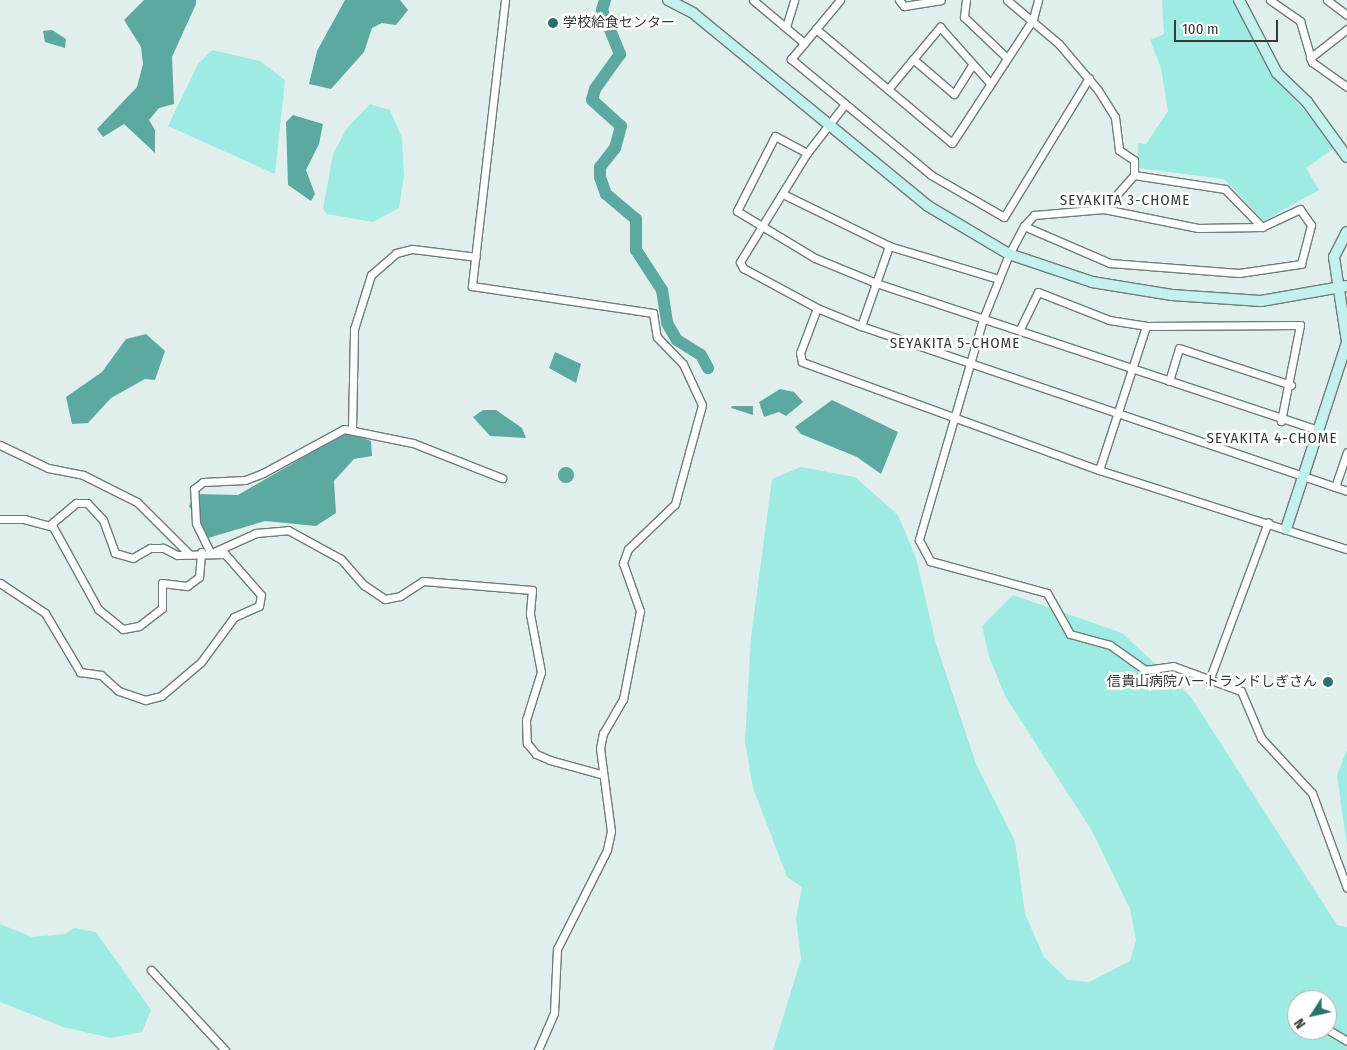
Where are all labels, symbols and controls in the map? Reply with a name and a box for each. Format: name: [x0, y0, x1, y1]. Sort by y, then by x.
scale bar: [1177, 10, 1281, 42]
place label: 学校給食センター: [563, 15, 675, 31]
marker: 学校給食センター: [547, 17, 559, 29]
text: 100 m: [1182, 20, 1219, 38]
district label: SEYAKITA 3-CHOME: [1058, 192, 1192, 210]
district label: SEYAKITA 5-CHOME: [888, 335, 1022, 353]
district label: SEYAKITA 4-CHOME: [1204, 430, 1340, 448]
place label: 信貴山病院ハートランドしぎさん: [1107, 674, 1317, 690]
marker: 信貴山病院ハートランドしぎさん: [1321, 675, 1335, 689]
north arrow: [1287, 990, 1337, 1040]
text: N: [1291, 1015, 1309, 1032]

